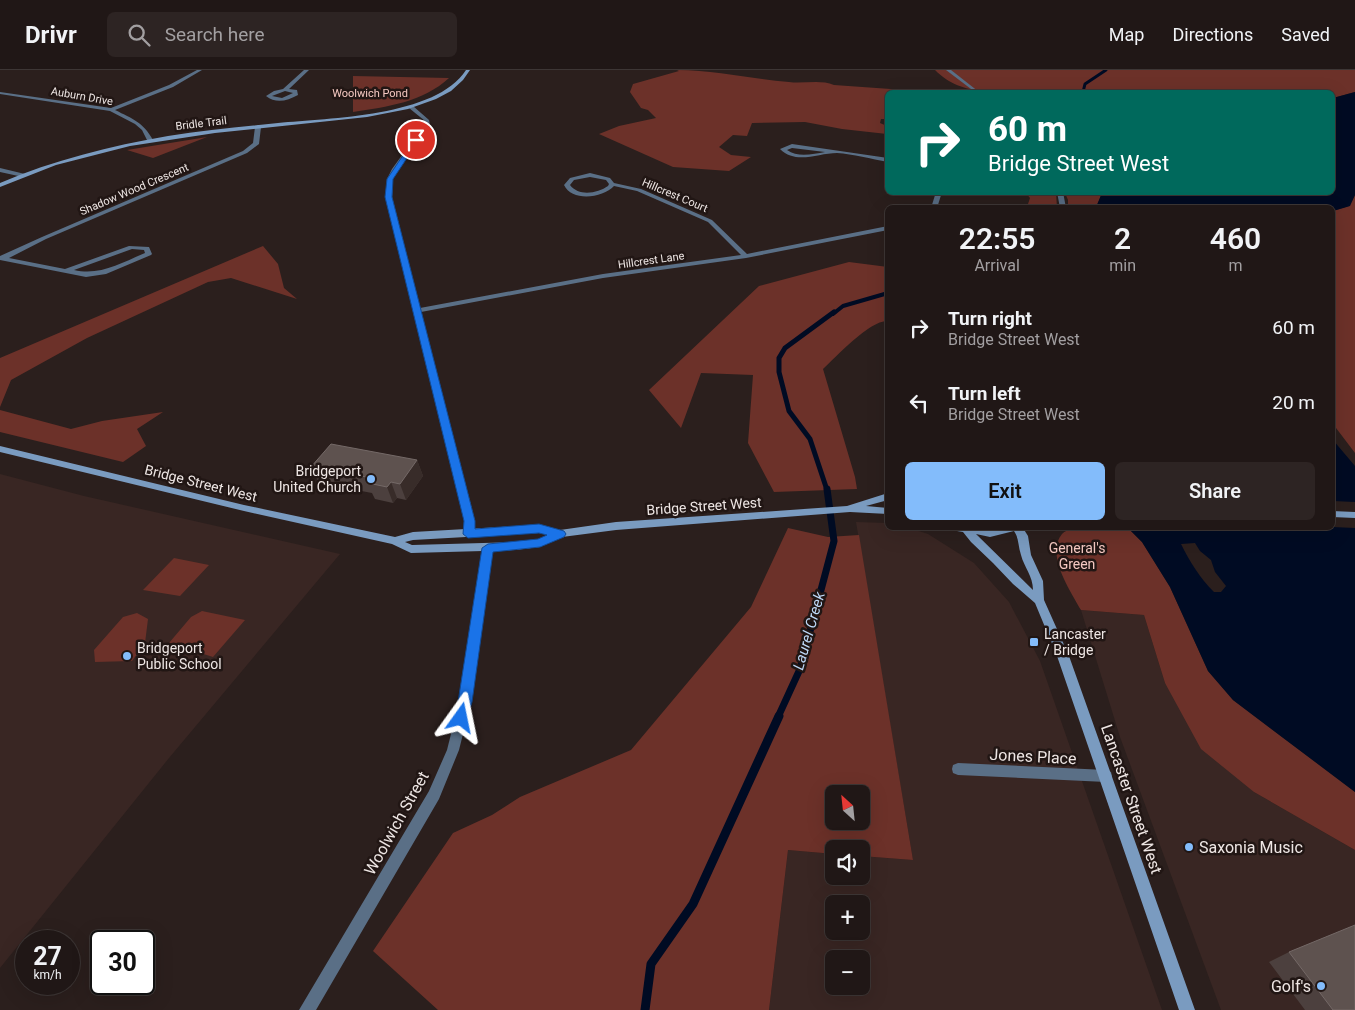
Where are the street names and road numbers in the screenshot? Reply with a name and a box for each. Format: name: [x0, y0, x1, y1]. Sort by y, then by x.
street label: Auburn Drive: [50, 85, 114, 108]
street label: Bridle Trail: [175, 114, 227, 133]
street label: Shadow Wood Crescent: [78, 161, 191, 218]
street label: Hillcrest Court: [640, 176, 710, 215]
street label: Hillcrest Lane: [617, 249, 685, 272]
street label: Bridge Street West: [143, 461, 259, 505]
street label: Bridge Street West: [646, 494, 763, 518]
street label: Lancaster Street West: [1097, 722, 1166, 876]
street label: Jones Place: [989, 745, 1077, 768]
street label: Woolwich Street: [360, 768, 433, 878]

